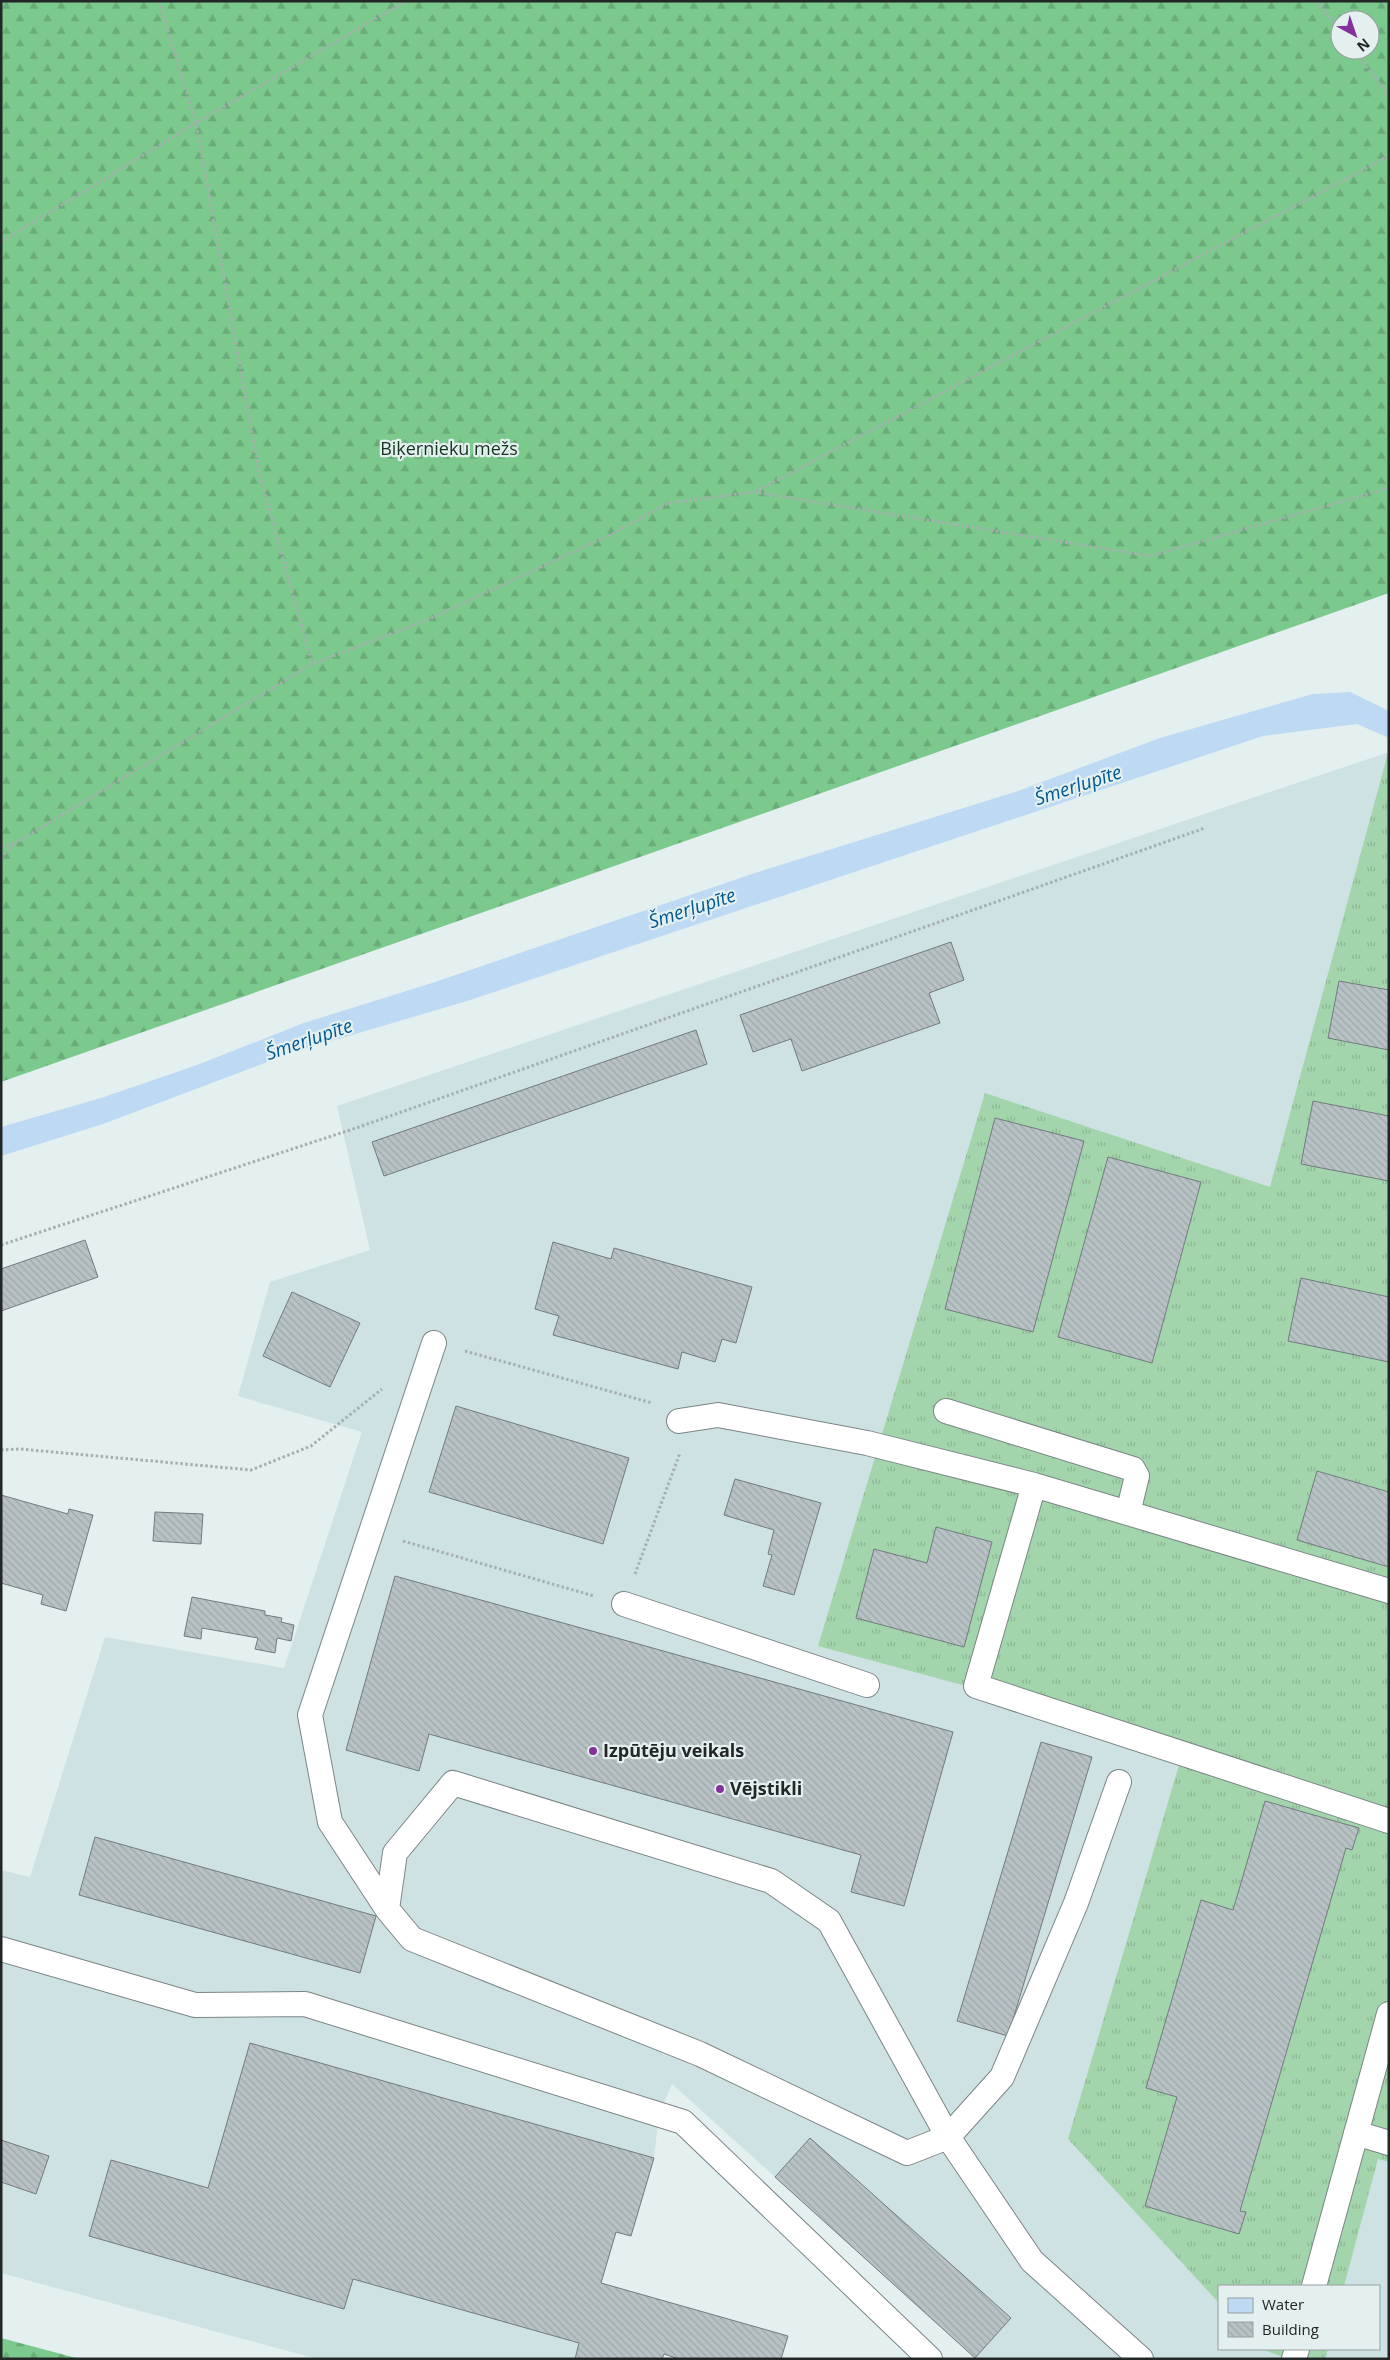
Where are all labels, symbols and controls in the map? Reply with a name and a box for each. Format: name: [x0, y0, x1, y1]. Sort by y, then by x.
north arrow: [1330, 10, 1380, 60]
text: N: [1353, 34, 1374, 56]
park label: Biķernieku mežs: [380, 436, 518, 460]
water label: Šmerļupīte: [1031, 759, 1125, 811]
water label: Šmerļupīte: [645, 882, 739, 934]
water label: Šmerļupīte: [262, 1012, 356, 1066]
place label: Izpūtēju veikals: [603, 1738, 744, 1762]
marker: Izpūtēju veikals: [587, 1745, 599, 1757]
place label: Vējstikli: [730, 1776, 802, 1800]
marker: Vējstikli: [714, 1783, 726, 1795]
legend: [1218, 2285, 1380, 2350]
text: Water: [1262, 2294, 1304, 2314]
text: Building: [1262, 2319, 1319, 2339]

